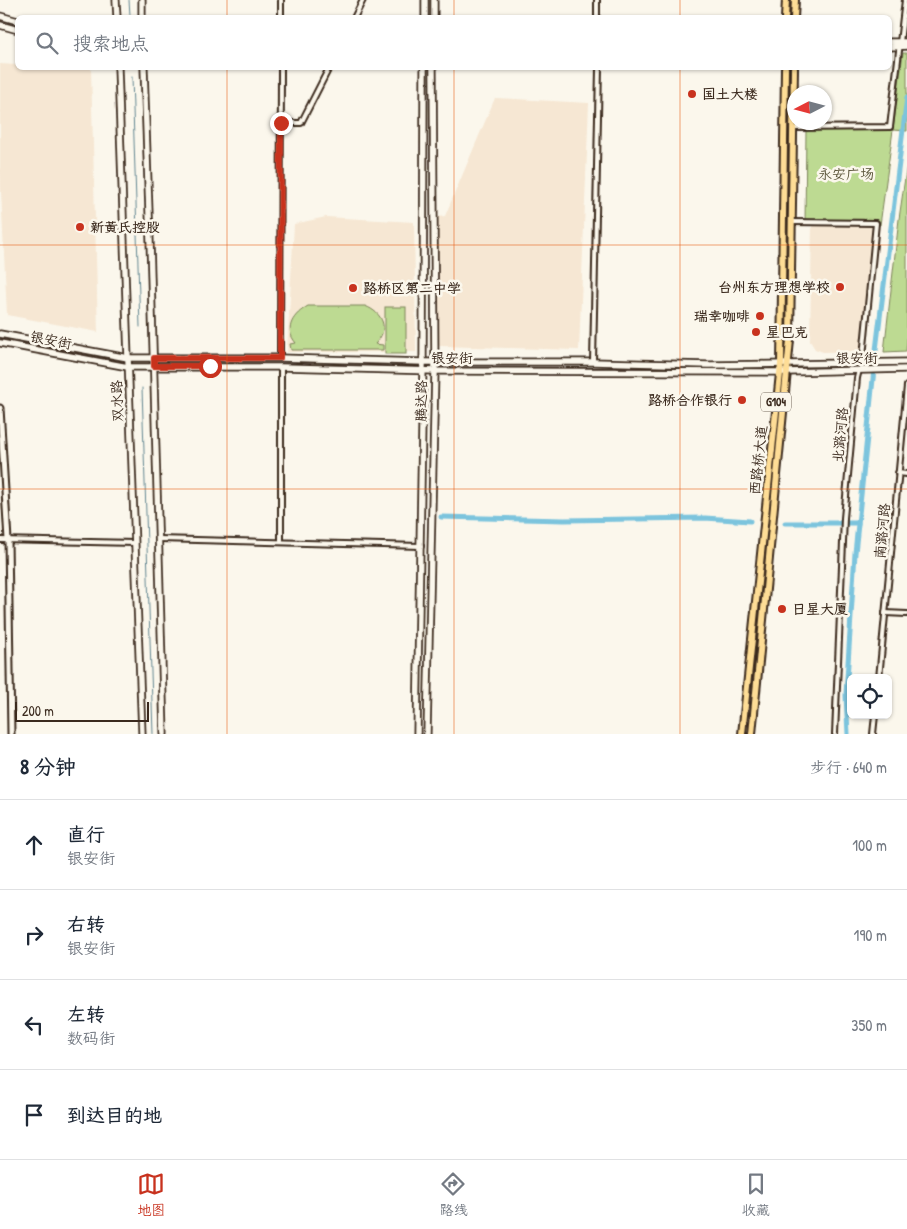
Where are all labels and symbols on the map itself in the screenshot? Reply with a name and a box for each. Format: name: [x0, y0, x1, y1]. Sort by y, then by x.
place label: 国土大楼: [702, 84, 758, 103]
north arrow: [787, 85, 832, 130]
marker: 国土大楼: [686, 88, 698, 100]
route end: [270, 112, 293, 135]
park label: 永安广场: [818, 164, 874, 183]
place label: 新黄氏控股: [90, 217, 160, 236]
marker: 新黄氏控股: [74, 221, 86, 233]
place label: 台州东方理想学校: [718, 277, 830, 296]
place label: 路桥区第二中学: [363, 278, 461, 297]
marker: 台州东方理想学校: [834, 281, 846, 293]
marker: 路桥区第二中学: [347, 282, 359, 294]
place label: 瑞幸咖啡: [694, 306, 750, 325]
marker: 瑞幸咖啡: [754, 310, 766, 322]
place label: 星巴克: [766, 322, 808, 341]
street label: 银安街: [29, 326, 74, 353]
marker: 星巴克: [750, 326, 762, 338]
street label: 银安街: [431, 348, 473, 367]
street label: 银安街: [836, 348, 878, 367]
route start: [199, 355, 222, 378]
street label: 双水路: [106, 380, 127, 422]
street label: 腾达路: [411, 380, 430, 422]
place label: 路桥合作银行: [648, 390, 732, 409]
road number: G104: [761, 392, 791, 412]
marker: 路桥合作银行: [736, 394, 748, 406]
street label: 北潞河路: [828, 406, 851, 464]
street label: 西路桥大道: [744, 424, 771, 496]
street label: 南潞河路: [870, 502, 893, 560]
place label: 日星大厦: [792, 599, 848, 618]
marker: 日星大厦: [776, 603, 788, 615]
scale bar: [15, 699, 149, 722]

